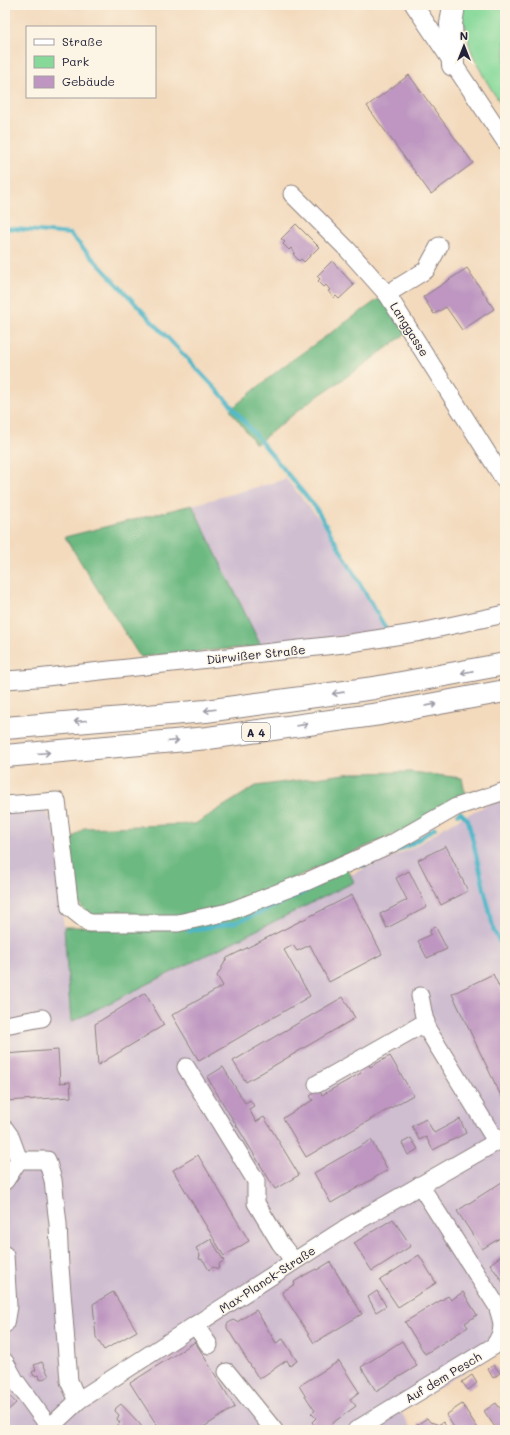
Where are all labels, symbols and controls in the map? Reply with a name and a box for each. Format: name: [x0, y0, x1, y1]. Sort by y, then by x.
legend: [26, 26, 156, 98]
north arrow: [444, 26, 484, 66]
text: N: [460, 28, 468, 43]
text: Straße: [62, 33, 103, 49]
text: Park: [62, 53, 89, 69]
text: Gebäude: [62, 73, 115, 89]
street label: Langgasse: [387, 299, 433, 359]
street label: Dürwißer Straße: [206, 641, 306, 667]
one-way arrow: [461, 668, 474, 676]
one-way arrow: [332, 689, 345, 697]
one-way arrow: [424, 701, 437, 709]
one-way arrow: [204, 706, 217, 714]
one-way arrow: [74, 718, 87, 725]
one-way arrow: [295, 721, 308, 729]
road number: A 4: [242, 723, 270, 741]
one-way arrow: [166, 738, 179, 745]
one-way arrow: [37, 749, 50, 756]
street label: Max-Planck-Straße: [216, 1242, 318, 1316]
street label: Auf dem Pesch: [402, 1348, 484, 1406]

